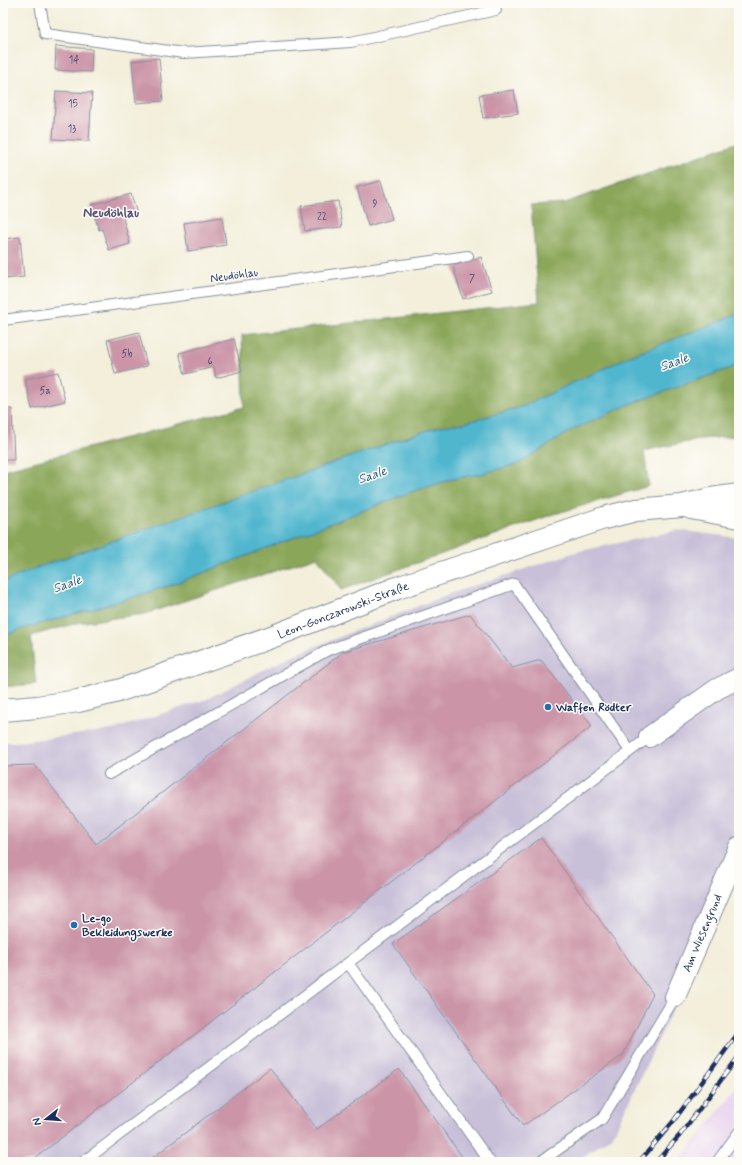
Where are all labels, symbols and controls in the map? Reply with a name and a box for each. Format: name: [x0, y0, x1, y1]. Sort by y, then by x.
house number: 14: [69, 54, 79, 67]
house number: 15: [68, 98, 78, 111]
house number: 13: [68, 123, 76, 136]
house number: 9: [373, 198, 378, 211]
district label: Neudöhlau: [83, 204, 139, 222]
house number: 22: [317, 211, 327, 224]
street label: Neudöhlau: [209, 265, 259, 287]
house number: 7: [469, 273, 475, 286]
house number: 5b: [122, 348, 133, 361]
water label: Saale: [658, 349, 692, 375]
house number: 6: [207, 355, 213, 368]
house number: 5a: [39, 385, 51, 398]
water label: Saale: [356, 462, 390, 488]
water label: Saale: [51, 571, 85, 597]
street label: Leon-Gonczarowski-Straße: [275, 578, 411, 643]
place label: Waffen Rödter: [555, 700, 632, 716]
marker: Waffen Rödter: [543, 702, 553, 712]
street label: Am Wiesengrund: [679, 892, 727, 975]
place label: Le-go Bekleidungswerke: [82, 911, 173, 942]
marker: Le-go Bekleidungswerke: [69, 920, 79, 930]
north arrow: [26, 1099, 66, 1139]
text: N: [30, 1116, 45, 1127]

